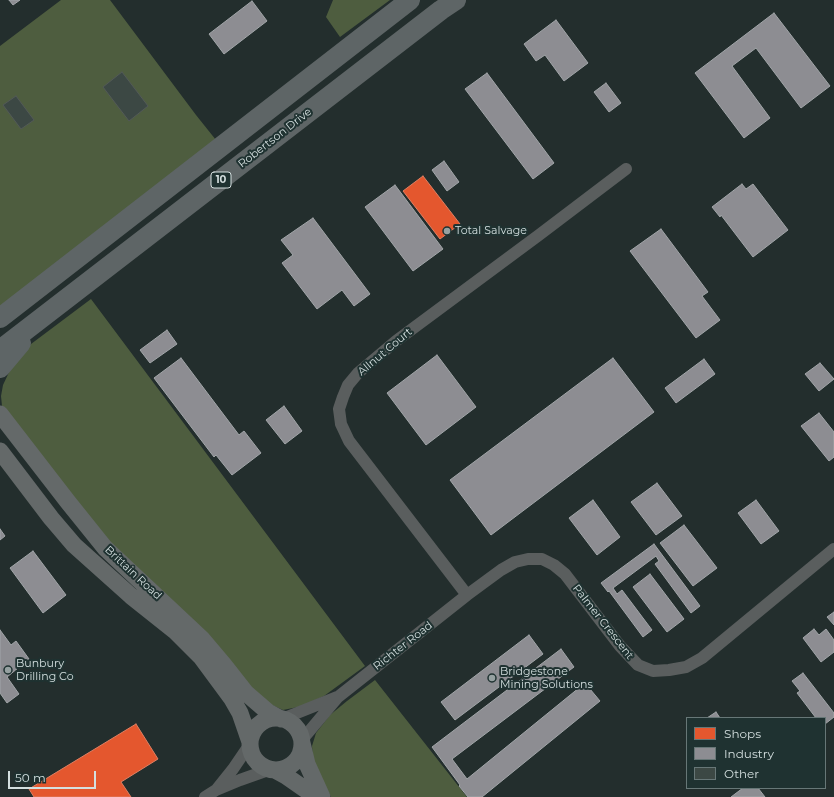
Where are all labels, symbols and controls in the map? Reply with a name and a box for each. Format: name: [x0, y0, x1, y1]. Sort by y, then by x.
street label: Robertson Drive: [236, 105, 314, 171]
road number: 10: [211, 172, 231, 188]
place label: Total Salvage: [455, 224, 527, 238]
marker: Total Salvage: [442, 226, 452, 236]
street label: Allnut Court: [355, 325, 415, 379]
street label: Brittain Road: [102, 543, 164, 603]
street label: Palmer Crescent: [570, 582, 636, 662]
street label: Richter Road: [371, 619, 435, 673]
place label: Bunbury Drilling Co: [16, 657, 74, 683]
marker: Bunbury Drilling Co: [3, 665, 13, 675]
place label: Bridgestone Mining Solutions: [500, 665, 593, 691]
marker: Bridgestone Mining Solutions: [487, 673, 497, 683]
legend: [686, 717, 826, 789]
text: Shops: [724, 726, 761, 741]
text: Industry: [724, 746, 774, 761]
scale bar: [10, 763, 98, 789]
text: Other: [724, 766, 759, 781]
text: 50 m: [15, 770, 46, 785]

